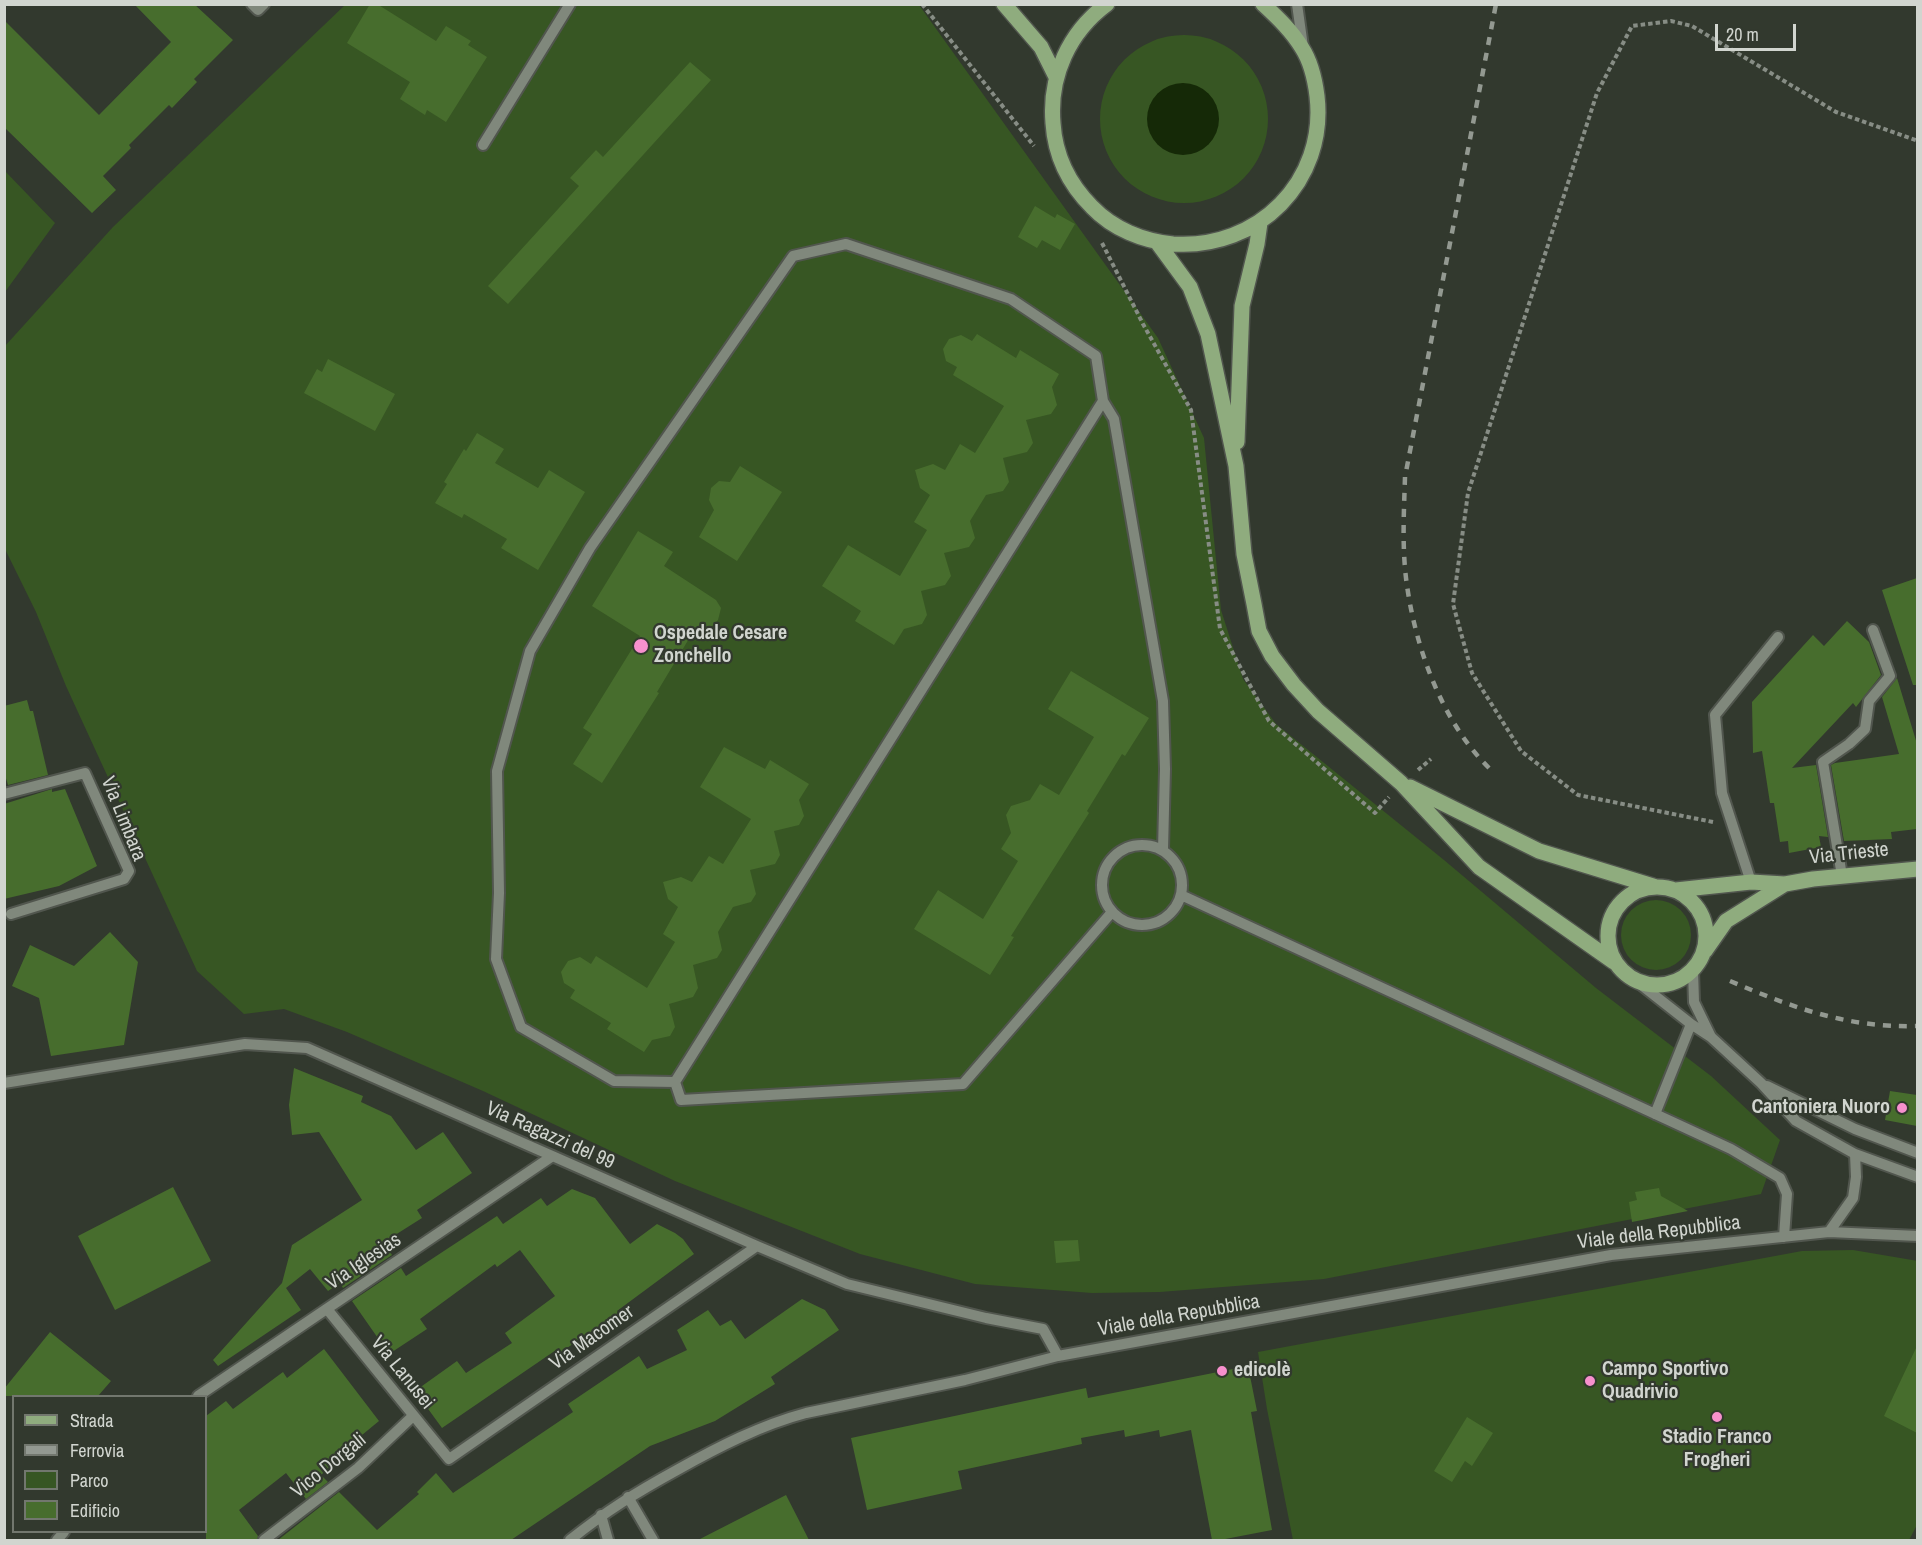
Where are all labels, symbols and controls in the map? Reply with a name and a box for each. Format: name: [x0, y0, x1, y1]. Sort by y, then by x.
scale bar: [1718, 12, 1799, 50]
text: 20 m: [1726, 22, 1759, 47]
place label: Ospedale Cesare Zonchello: [654, 622, 787, 669]
marker: Ospedale Cesare Zonchello: [632, 637, 650, 655]
street label: Via Limbara: [95, 773, 151, 865]
street label: Via Trieste: [1808, 838, 1890, 870]
place label: Cantoniera Nuoro: [1752, 1096, 1890, 1120]
street label: Via Ragazzi del 99: [482, 1097, 618, 1175]
marker: Cantoniera Nuoro: [1895, 1101, 1909, 1115]
street label: Viale della Repubblica: [1576, 1211, 1742, 1255]
street label: Via Iglesias: [322, 1228, 406, 1296]
street label: Viale della Repubblica: [1096, 1290, 1262, 1342]
street label: Via Macomer: [545, 1300, 639, 1376]
street label: Via Lanusei: [365, 1332, 439, 1414]
place label: Campo Sportivo Quadrivio: [1602, 1358, 1729, 1405]
place label: edicolè: [1234, 1359, 1291, 1383]
marker: edicolè: [1215, 1364, 1229, 1378]
marker: Campo Sportivo Quadrivio: [1583, 1374, 1597, 1388]
legend: [12, 1395, 207, 1533]
text: Strada: [70, 1408, 114, 1433]
marker: Stadio Franco Frogheri: [1710, 1410, 1724, 1424]
place label: Stadio Franco Frogheri: [1662, 1426, 1772, 1473]
street label: Vico Dorgali: [286, 1428, 372, 1504]
text: Ferrovia: [70, 1438, 124, 1463]
text: Parco: [70, 1468, 109, 1493]
text: Edificio: [70, 1498, 120, 1523]

